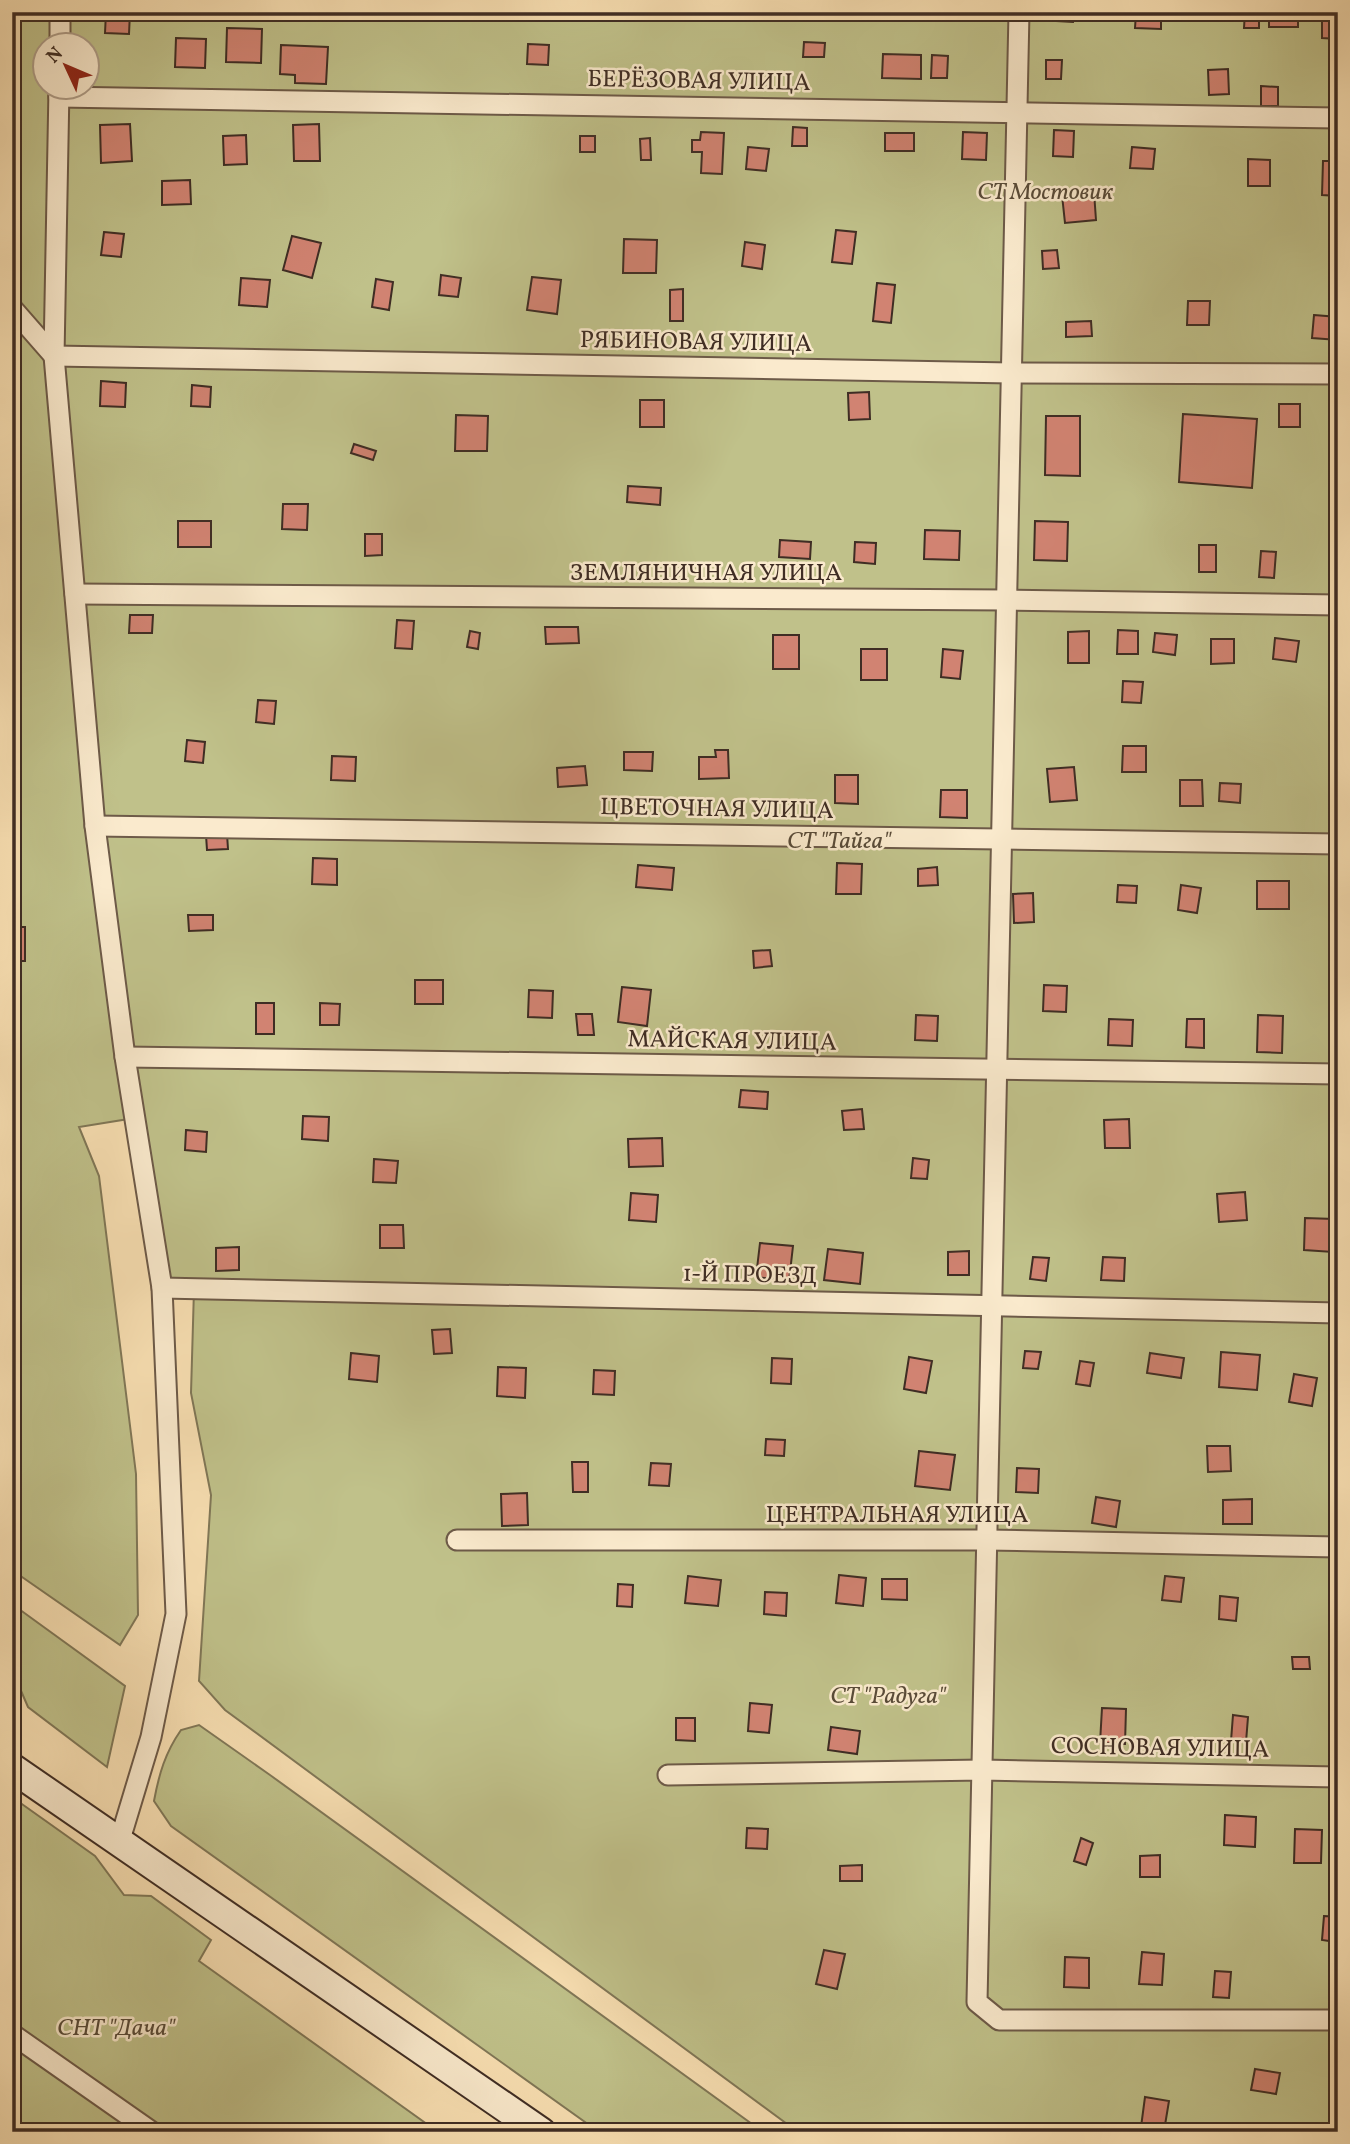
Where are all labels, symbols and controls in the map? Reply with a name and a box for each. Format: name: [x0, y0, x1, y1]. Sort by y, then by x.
north arrow: [32, 32, 102, 102]
text: N: [41, 41, 69, 70]
street label: БЕРЁЗОВАЯ УЛИЦА: [587, 63, 811, 101]
park label: СТ Мостовик: [977, 176, 1113, 210]
street label: РЯБИНОВАЯ УЛИЦА: [580, 324, 813, 362]
street label: ЗЕМЛЯНИЧНАЯ УЛИЦА: [570, 557, 842, 591]
street label: ЦВЕТОЧНАЯ УЛИЦА: [600, 791, 834, 829]
park label: СТ "Тайга": [787, 825, 892, 859]
street label: МАЙСКАЯ УЛИЦА: [627, 1023, 837, 1061]
street label: 1-Й ПРОЕЗД: [682, 1258, 818, 1294]
street label: ЦЕНТРАЛЬНАЯ УЛИЦА: [766, 1499, 1028, 1533]
park label: СТ "Радуга": [830, 1680, 947, 1714]
street label: СОСНОВАЯ УЛИЦА: [1051, 1730, 1270, 1768]
park label: СНТ "Дача": [57, 2012, 176, 2046]

